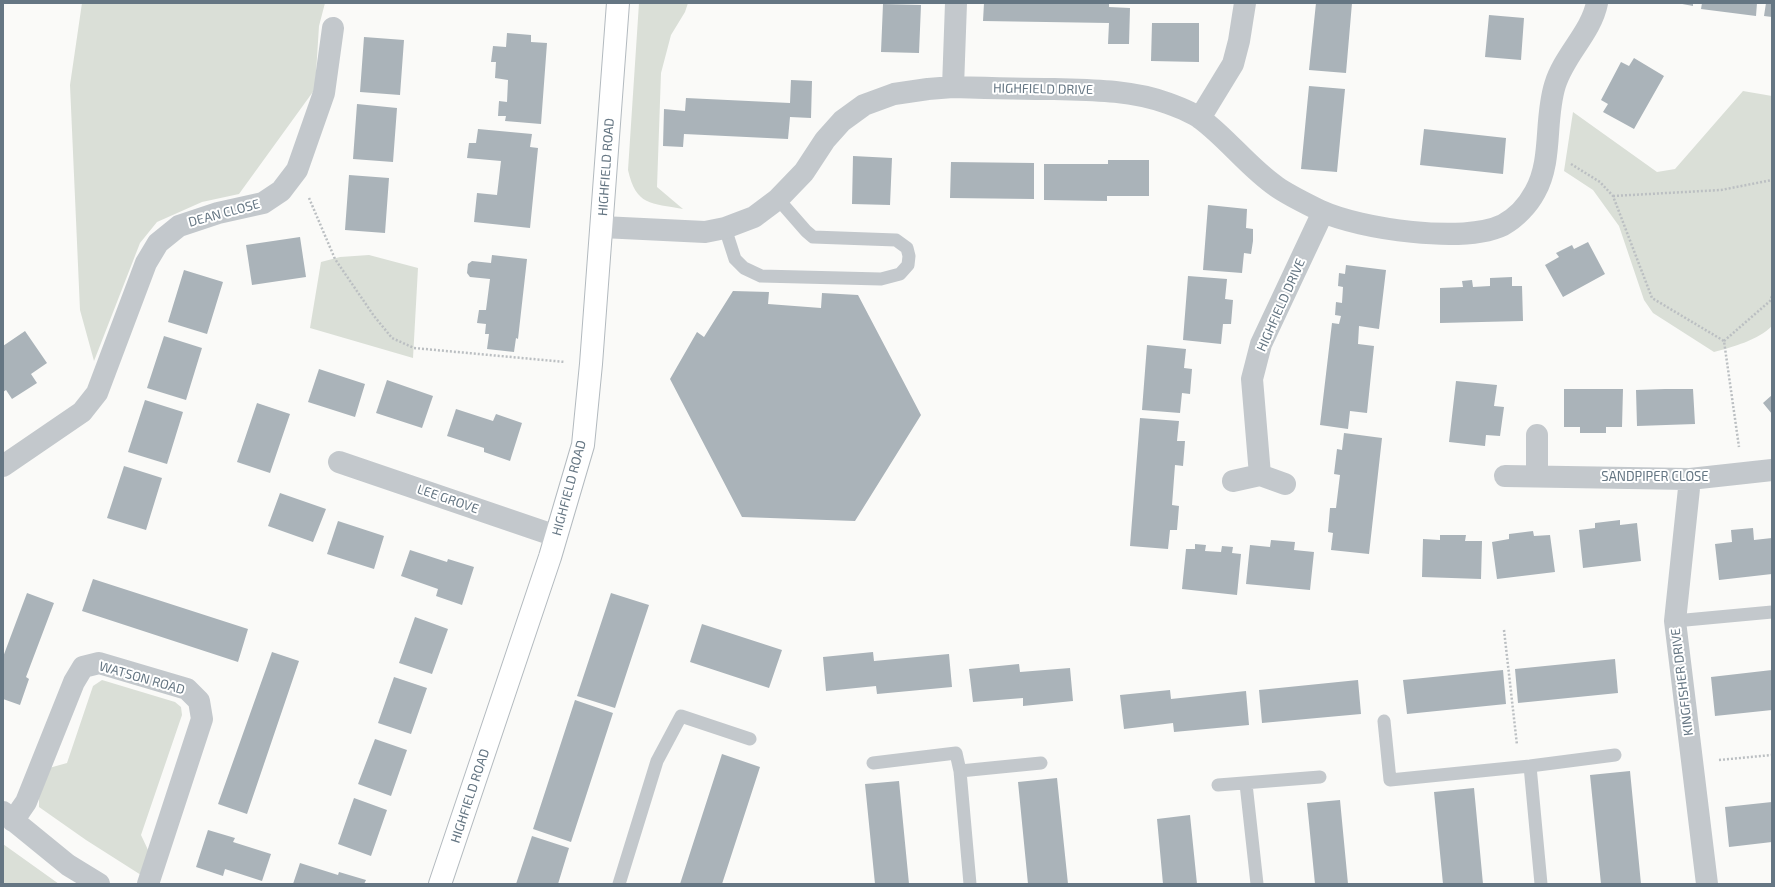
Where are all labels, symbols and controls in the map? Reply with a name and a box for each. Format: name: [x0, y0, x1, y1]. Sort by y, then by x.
street label: HIGHFIELD DRIVE: [993, 80, 1093, 98]
street label: HIGHFIELD ROAD: [595, 117, 617, 217]
street label: DEAN CLOSE: [187, 196, 261, 230]
street label: HIGHFIELD DRIVE: [1254, 256, 1308, 354]
street label: HIGHFIELD ROAD: [549, 439, 589, 537]
street label: SANDPIPER CLOSE: [1601, 469, 1709, 485]
street label: LEE GROVE: [415, 481, 481, 517]
street label: KINGFISHER DRIVE: [1668, 627, 1696, 737]
street label: WATSON ROAD: [97, 658, 187, 698]
street label: HIGHFIELD ROAD: [447, 747, 493, 845]

